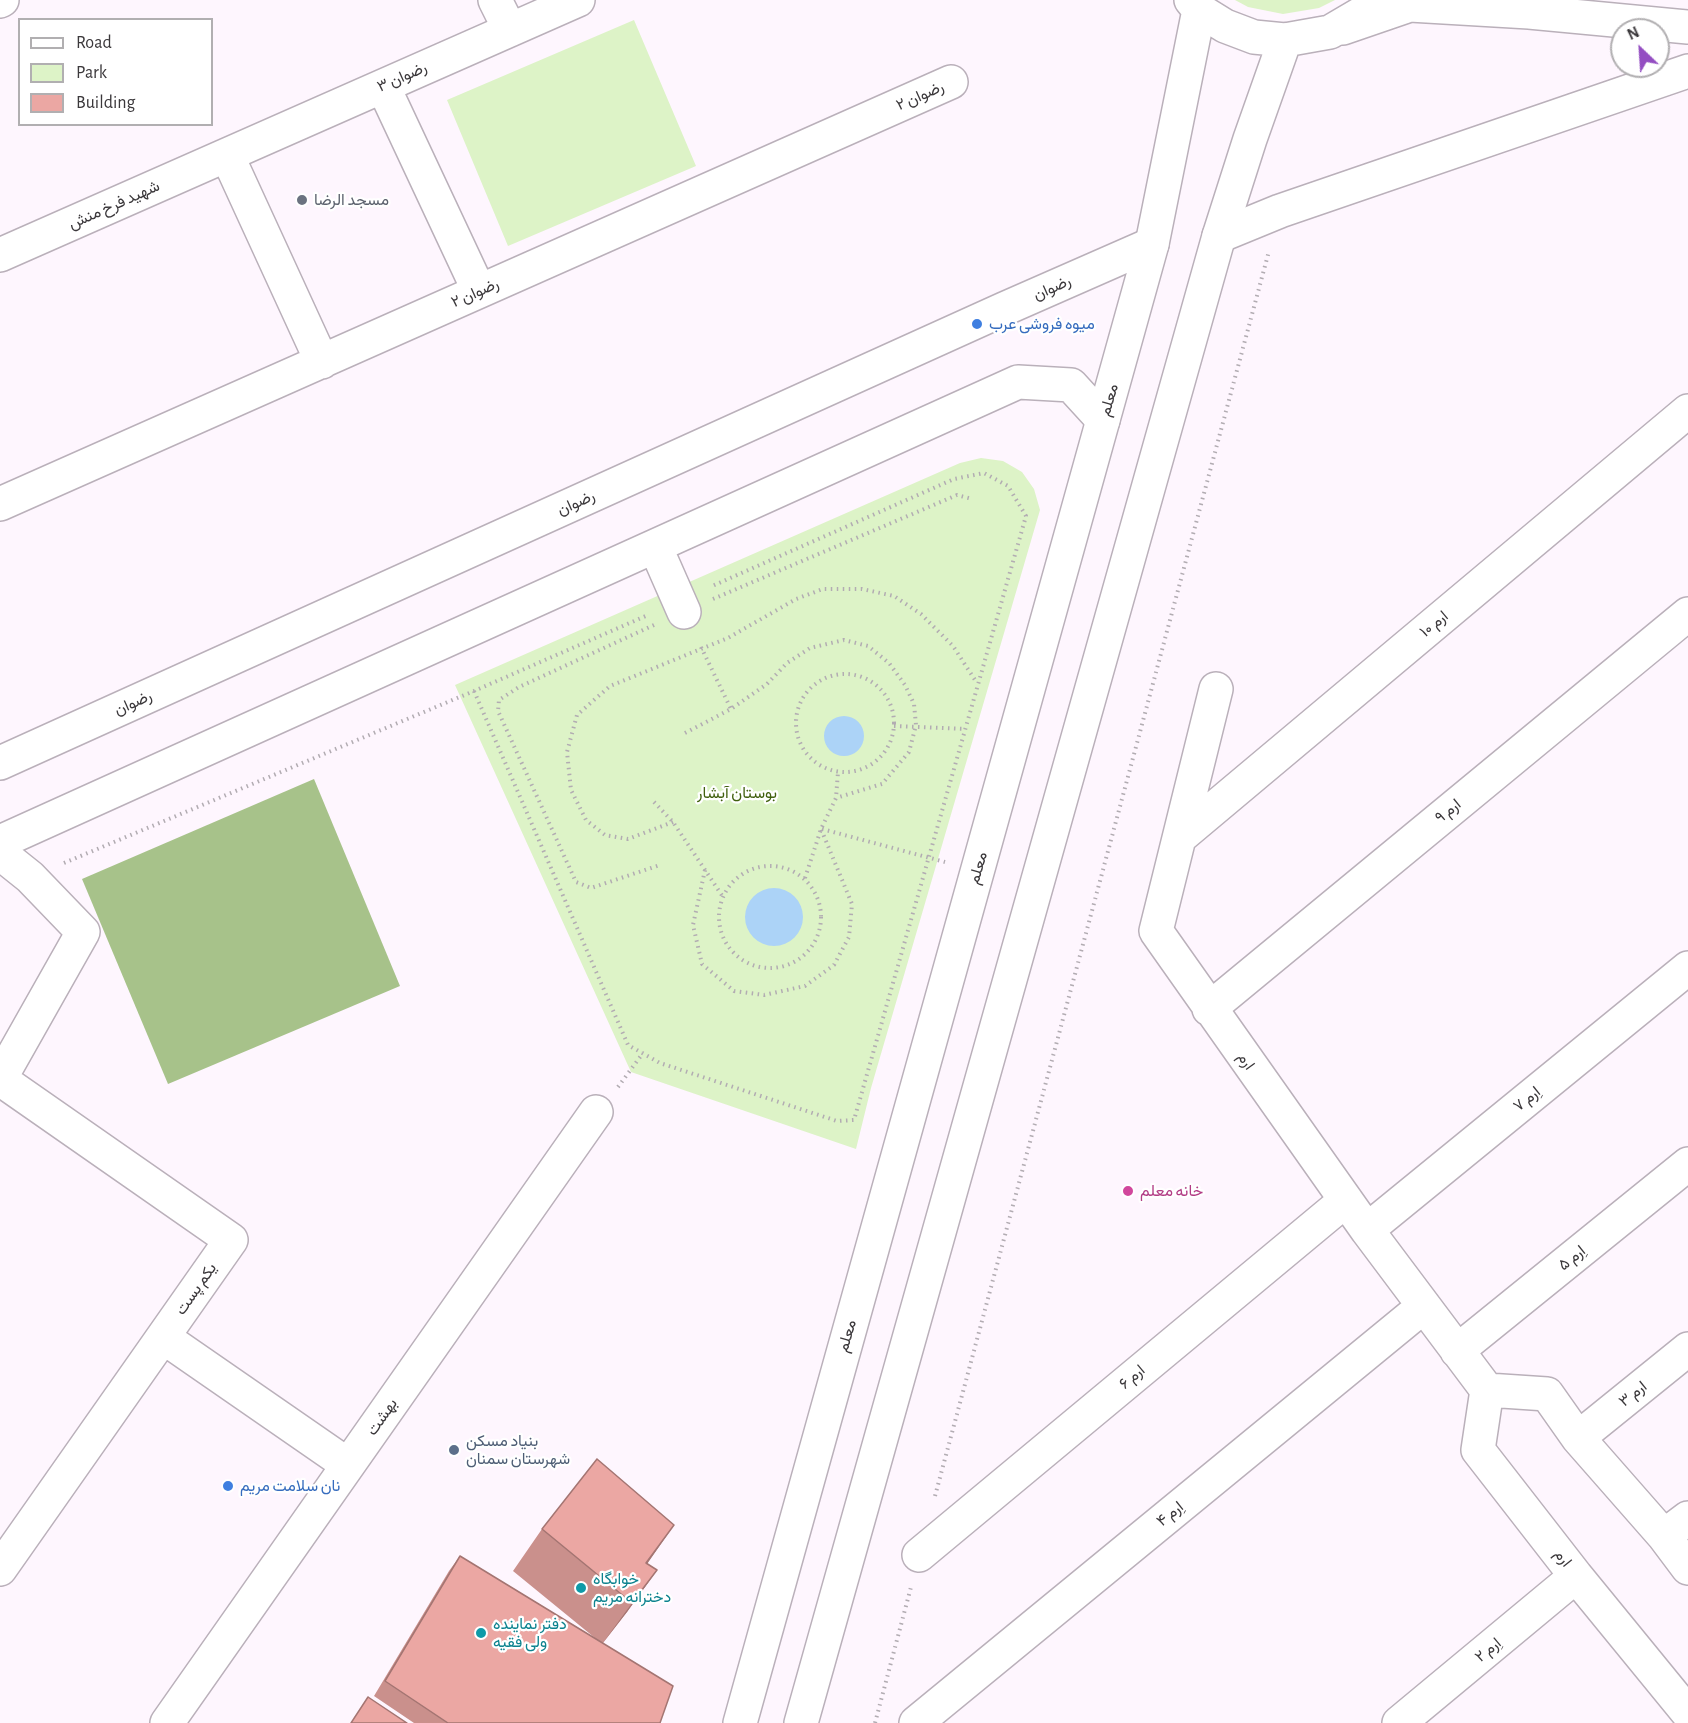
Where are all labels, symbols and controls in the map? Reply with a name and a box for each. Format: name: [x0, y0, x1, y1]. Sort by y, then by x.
legend: [18, 18, 213, 126]
north arrow: [1610, 18, 1670, 78]
text: N: [1625, 24, 1642, 43]
text: Road: [76, 34, 112, 52]
street label: رضوان ۳: [374, 58, 430, 96]
text: Park: [76, 64, 107, 82]
street label: رضوان ۲: [893, 77, 947, 115]
text: Building: [76, 94, 135, 112]
street label: شهید فرخ منش: [65, 176, 163, 234]
place label: مسجد الرضا: [314, 190, 389, 210]
marker: مسجد الرضا: [295, 193, 309, 207]
street label: رضوان: [1030, 271, 1074, 305]
street label: رضوان ۲: [448, 274, 502, 312]
place label: میوه فروشی عرب: [989, 314, 1095, 334]
marker: میوه فروشی عرب: [970, 317, 984, 331]
street label: معلم: [1095, 382, 1123, 418]
street label: رضوان: [554, 486, 598, 520]
street label: ارم ۱۰: [1416, 607, 1452, 641]
street label: رضوان: [111, 686, 155, 720]
park label: بوستان آبشار: [697, 783, 777, 803]
street label: ارم ۹: [1431, 795, 1465, 827]
street label: معلم: [964, 850, 992, 886]
street label: ارم: [1233, 1048, 1259, 1074]
street label: اِرم ۷: [1509, 1082, 1545, 1116]
place label: خانه معلم: [1140, 1181, 1203, 1201]
marker: خانه معلم: [1121, 1184, 1135, 1198]
street label: اِرم ۵: [1554, 1241, 1590, 1275]
street label: یکم پست: [171, 1259, 221, 1319]
street label: معلم: [833, 1318, 861, 1354]
street label: ارم ۶: [1115, 1361, 1149, 1393]
street label: ارم ۳: [1615, 1377, 1651, 1411]
street label: بهشت: [362, 1395, 402, 1439]
place label: بنیاد مسکن شهرستان سمنان: [466, 1431, 570, 1469]
marker: بنیاد مسکن شهرستان سمنان: [447, 1443, 461, 1457]
place label: نان سلامت مریم: [240, 1476, 340, 1496]
marker: نان سلامت مریم: [221, 1479, 235, 1493]
street label: اِرم ۴: [1153, 1497, 1187, 1531]
street label: ارم: [1550, 1545, 1576, 1571]
place label: خوابگاه دخترانه مریم: [593, 1569, 671, 1607]
marker: خوابگاه دخترانه مریم: [574, 1581, 588, 1595]
place label: دفتر نماینده ولی فقیه: [493, 1614, 567, 1652]
marker: دفتر نماینده ولی فقیه: [474, 1626, 488, 1640]
street label: اِرم ۲: [1471, 1633, 1505, 1667]

